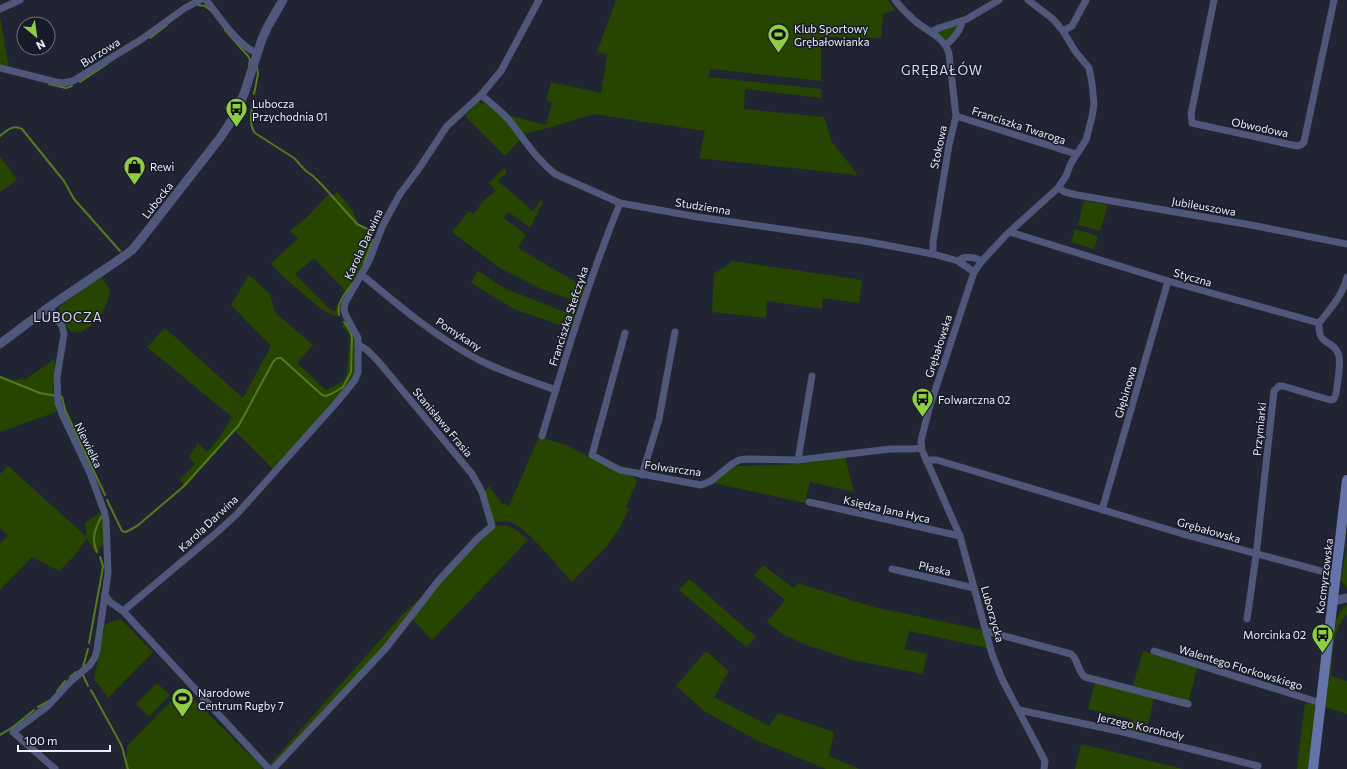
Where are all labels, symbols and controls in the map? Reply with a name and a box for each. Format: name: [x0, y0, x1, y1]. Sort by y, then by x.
north arrow: [16, 16, 56, 56]
sports icon: Klub Sportowy Grębałowianka: [766, 21, 792, 54]
place label: Klub Sportowy Grębałowianka: [794, 22, 869, 48]
street label: Burzowa: [78, 35, 122, 69]
text: N: [34, 37, 48, 53]
district label: GRĘBAŁÓW: [901, 61, 983, 78]
bus stop icon: Lubocza Przychodnia 01: [223, 96, 249, 129]
place label: Lubocza Przychodnia 01: [252, 97, 328, 123]
street label: Franciszka Twaroga: [970, 104, 1068, 146]
street label: Obwodowa: [1230, 115, 1290, 139]
street label: Stokowa: [927, 124, 949, 170]
shop icon: Rewi: [121, 153, 147, 186]
place label: Rewi: [150, 160, 174, 173]
street label: Lubocka: [139, 179, 175, 221]
street label: Jubileuszowa: [1171, 194, 1237, 219]
street label: Studzienna: [674, 195, 732, 217]
street label: Karola Darwina: [341, 207, 385, 281]
street label: Franciszka Stefczyka: [546, 265, 590, 367]
street label: Styczna: [1172, 265, 1214, 289]
district label: LUBOCZA: [33, 309, 103, 325]
street label: Grębałowska: [922, 313, 954, 379]
street label: Pomykany: [434, 314, 485, 354]
street label: Głębinowa: [1111, 364, 1139, 420]
street label: Stanisława Frasia: [410, 385, 476, 459]
bus stop icon: Folwarczna 02: [910, 386, 936, 419]
place label: Folwarczna 02: [938, 393, 1010, 406]
street label: Przymiarki: [1250, 401, 1268, 456]
street label: Niewielka: [72, 420, 106, 470]
street label: Folwarczna: [644, 458, 702, 478]
street label: Karola Darwina: [176, 492, 240, 554]
street label: Księdza Jana Hyca: [842, 493, 932, 526]
street label: Grębałowska: [1176, 515, 1242, 545]
street label: Kocmyrzowska: [1313, 538, 1335, 614]
street label: Płaska: [918, 558, 952, 578]
street label: Luborzycka: [979, 584, 1007, 644]
bus stop icon: Morcinka 02: [1309, 621, 1335, 654]
place label: Morcinka 02: [1243, 628, 1306, 641]
street label: Walentego Florkowskiego: [1177, 642, 1305, 692]
sports icon: Narodowe Centrum Rugby 7: [170, 685, 196, 718]
place label: Narodowe Centrum Rugby 7: [198, 686, 284, 712]
street label: Jerzego Korohody: [1096, 710, 1186, 743]
scale bar: [18, 727, 110, 753]
text: 100 m: [24, 733, 58, 747]

